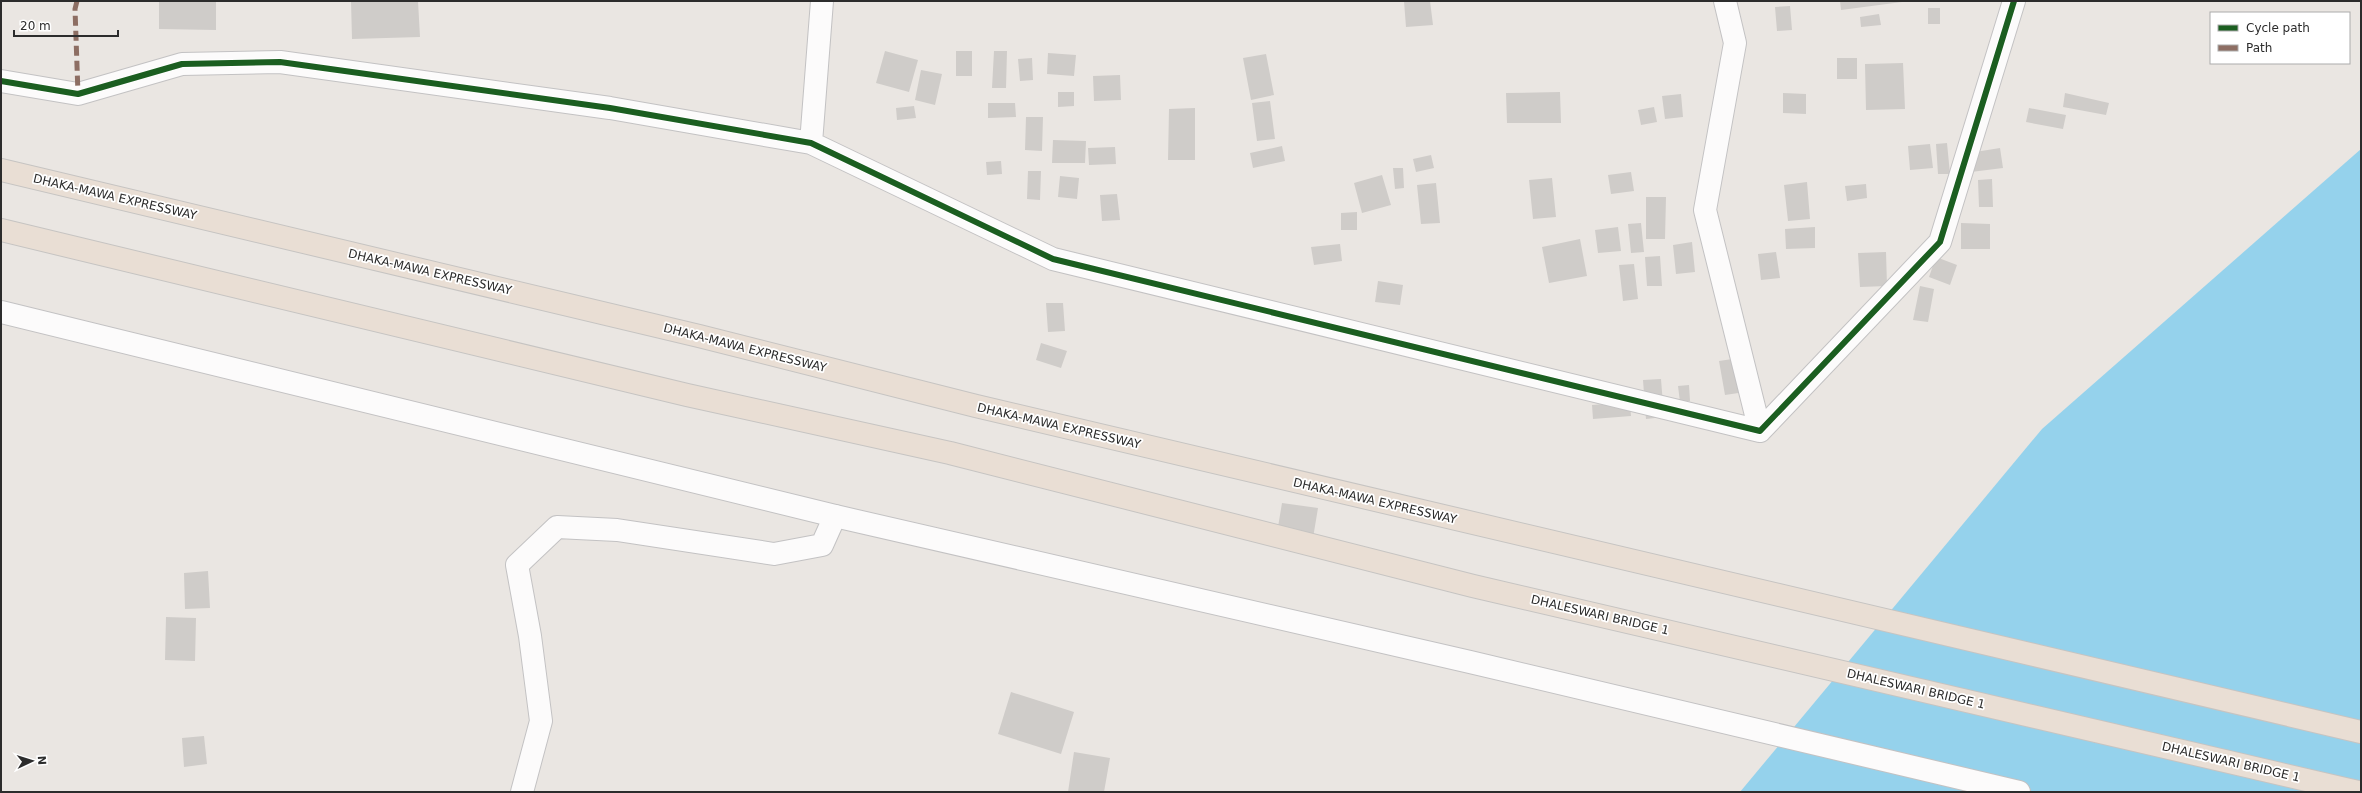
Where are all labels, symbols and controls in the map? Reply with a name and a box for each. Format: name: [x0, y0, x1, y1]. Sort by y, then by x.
scale bar: [14, 12, 118, 38]
legend: [2210, 12, 2350, 64]
text: 20 m: [20, 19, 51, 33]
text: Cycle path: [2246, 21, 2310, 35]
text: Path: [2246, 41, 2272, 55]
street label: DHAKA-MAWA EXPRESSWAY: [32, 171, 199, 223]
street label: DHAKA-MAWA EXPRESSWAY: [347, 246, 514, 298]
street label: DHAKA-MAWA EXPRESSWAY: [662, 321, 829, 375]
street label: DHAKA-MAWA EXPRESSWAY: [976, 400, 1143, 452]
street label: DHAKA-MAWA EXPRESSWAY: [1292, 475, 1459, 527]
street label: DHALESWARI BRIDGE 1: [1530, 592, 1670, 638]
street label: DHALESWARI BRIDGE 1: [1846, 666, 1986, 712]
street label: DHALESWARI BRIDGE 1: [2161, 739, 2301, 785]
north arrow: [12, 741, 52, 781]
text: N: [35, 755, 48, 765]

